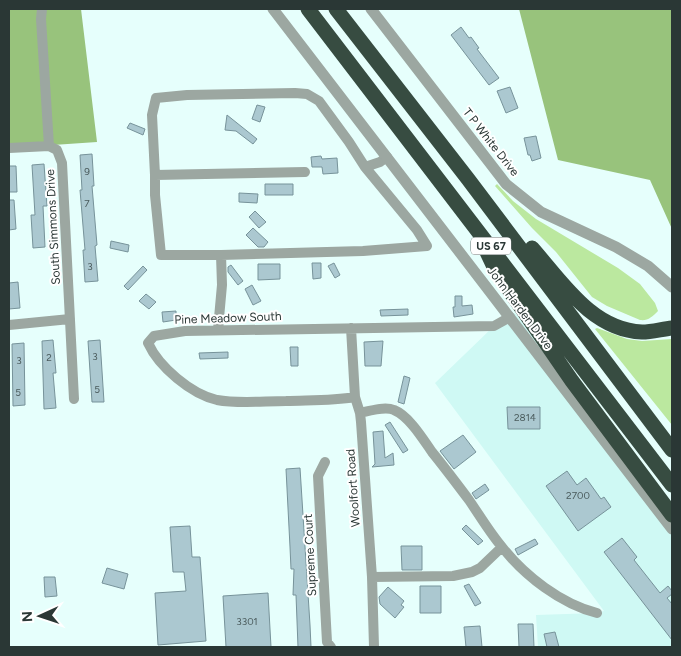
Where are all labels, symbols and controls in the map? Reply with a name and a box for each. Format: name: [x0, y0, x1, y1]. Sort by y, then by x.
street label: T P White Drive: [460, 105, 522, 179]
house number: 9: [84, 165, 90, 178]
street label: South Simmons Drive: [43, 168, 63, 285]
house number: 7: [84, 197, 90, 210]
road number: US 67: [471, 238, 511, 255]
house number: 3: [87, 260, 93, 273]
street label: John Harden Drive: [484, 264, 556, 352]
street label: Pine Meadow South: [174, 309, 282, 327]
house number: 3: [92, 350, 98, 363]
house number: 2: [46, 351, 52, 364]
house number: 3: [16, 354, 22, 367]
house number: 5: [94, 383, 100, 396]
house number: 5: [15, 386, 21, 399]
house number: 2814: [514, 411, 536, 424]
street label: Woolfort Road: [343, 449, 363, 527]
house number: 2700: [566, 489, 590, 502]
street label: Supreme Court: [301, 513, 319, 597]
north arrow: [15, 591, 65, 641]
text: N: [19, 611, 36, 623]
house number: 3301: [236, 615, 258, 628]

